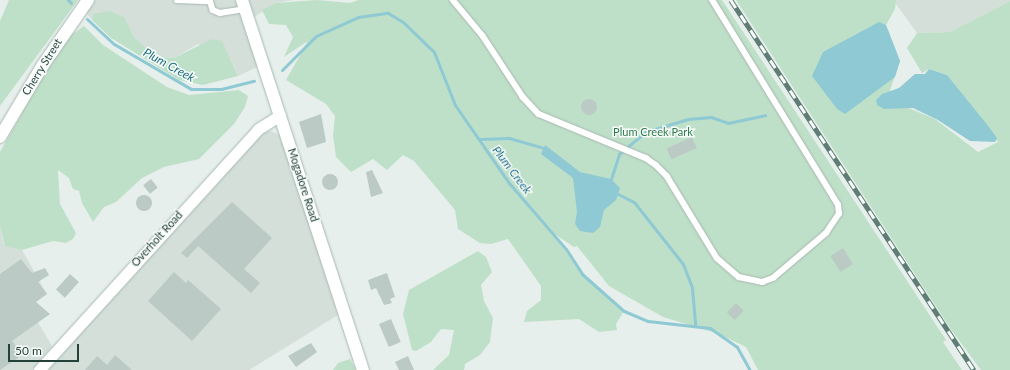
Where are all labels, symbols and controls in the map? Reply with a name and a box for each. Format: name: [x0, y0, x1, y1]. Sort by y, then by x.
street label: Cherry Street: [19, 36, 65, 98]
water label: Plum Creek: [141, 45, 197, 85]
park label: Plum Creek Park: [613, 125, 693, 139]
water label: Plum Creek: [489, 143, 535, 197]
street label: Mogadore Road: [285, 147, 321, 223]
street label: Overholt Road: [129, 208, 185, 270]
scale bar: [10, 336, 81, 362]
text: 50 m: [15, 343, 42, 358]

